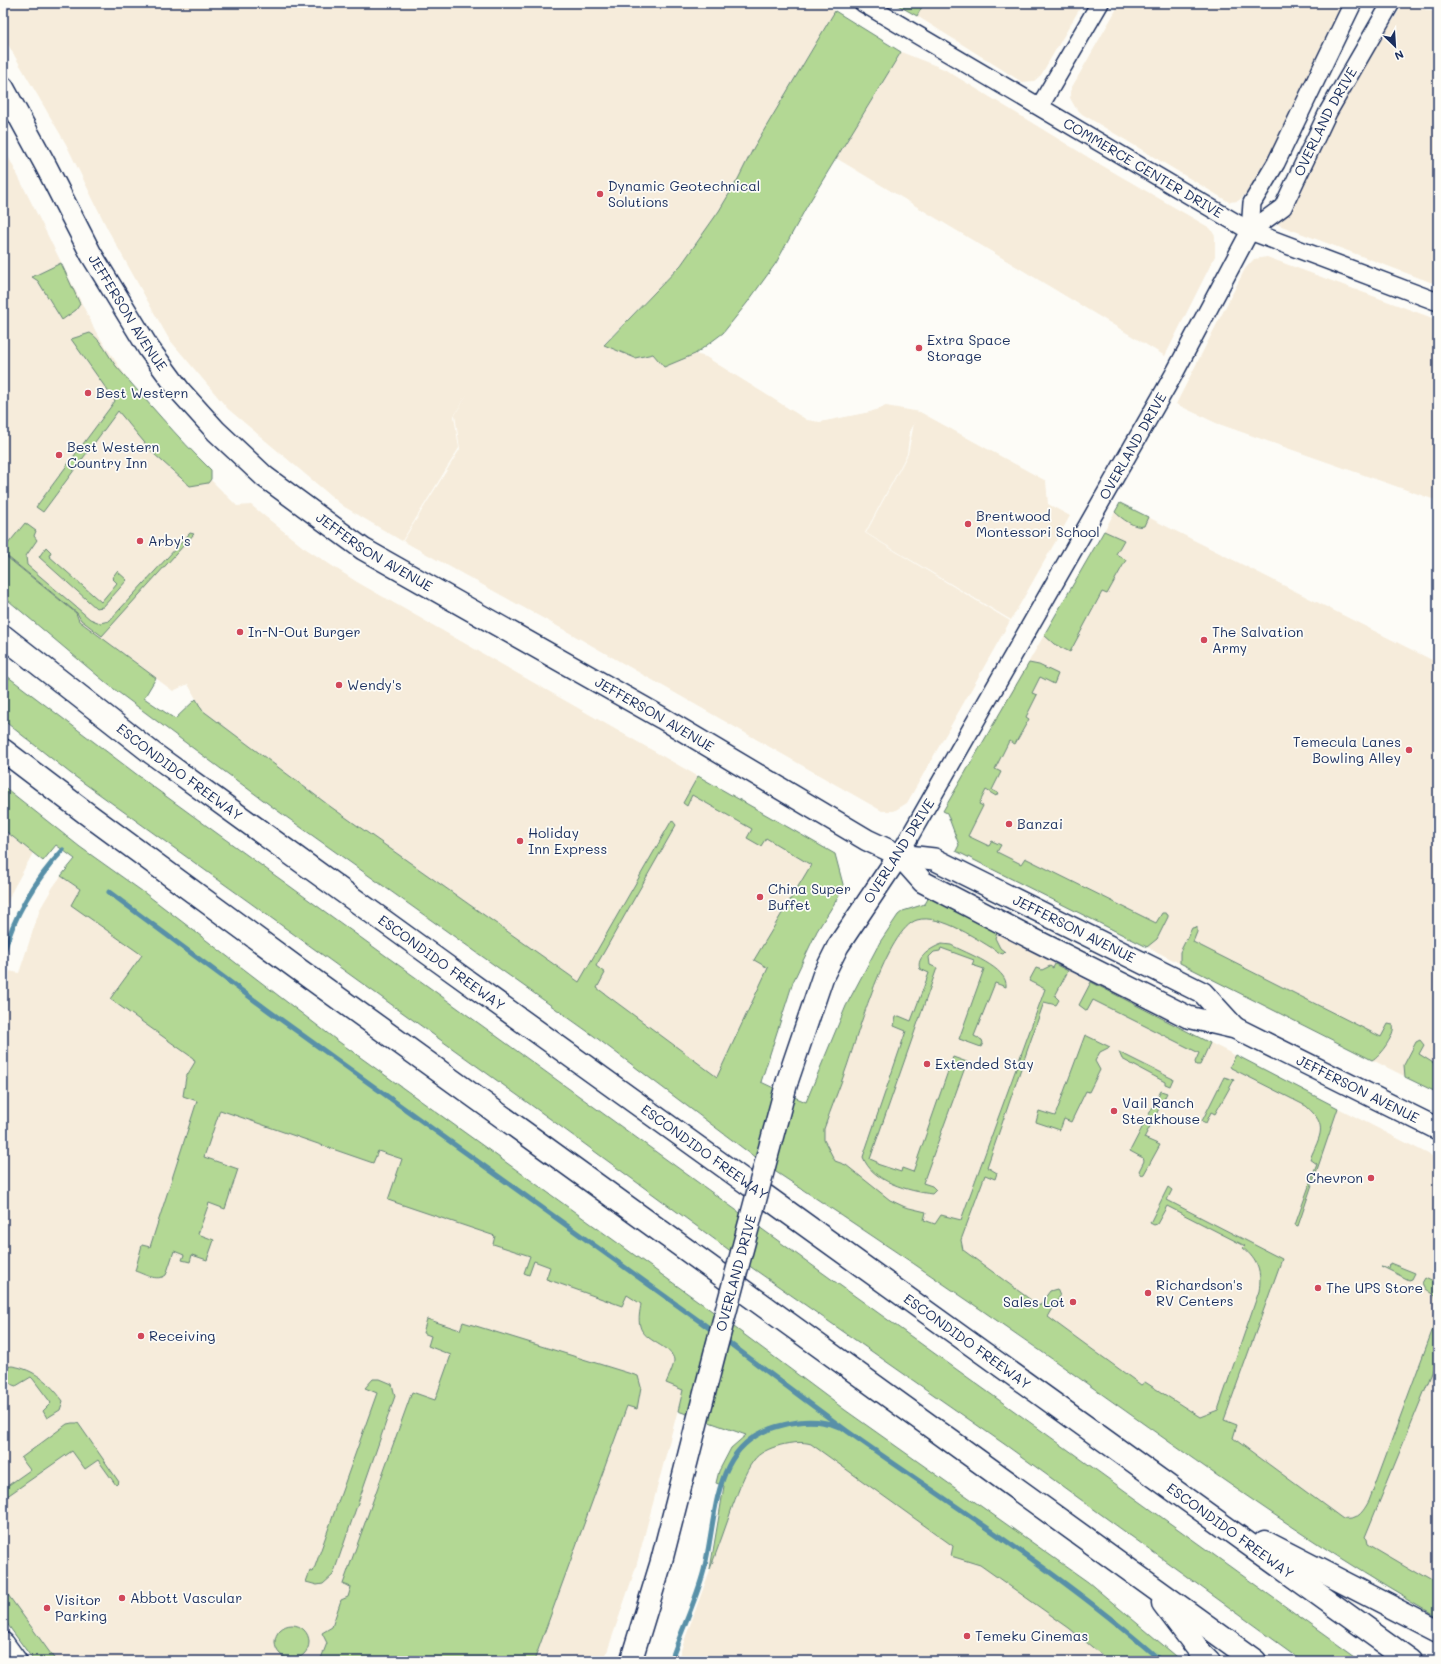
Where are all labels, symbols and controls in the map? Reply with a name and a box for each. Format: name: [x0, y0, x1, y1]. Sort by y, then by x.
north arrow: [1375, 26, 1415, 66]
text: N: [1392, 47, 1406, 64]
street label: OVERLAND DRIVE: [1289, 63, 1361, 179]
street label: COMMERCE CENTER DRIVE: [1060, 113, 1227, 222]
place label: Dynamic Geotechnical Solutions: [608, 176, 760, 211]
marker: Dynamic Geotechnical Solutions: [595, 189, 605, 199]
street label: JEFFERSON AVENUE: [84, 250, 172, 375]
place label: Extra Space Storage: [927, 330, 1011, 365]
marker: Extra Space Storage: [914, 343, 924, 353]
place label: Best Western: [96, 383, 188, 402]
marker: Best Western: [83, 388, 93, 398]
street label: OVERLAND DRIVE: [1094, 389, 1170, 503]
place label: Best Western Country Inn: [67, 437, 159, 472]
marker: Best Western Country Inn: [54, 450, 64, 460]
place label: Brentwood Montessori School: [976, 506, 1100, 541]
street label: JEFFERSON AVENUE: [312, 508, 436, 595]
marker: Brentwood Montessori School: [963, 519, 973, 529]
place label: Arby's: [148, 531, 191, 550]
marker: Arby's: [135, 536, 145, 546]
place label: In-N-Out Burger: [248, 622, 361, 641]
place label: The Salvation Army: [1212, 622, 1304, 657]
marker: In-N-Out Burger: [235, 627, 245, 637]
marker: The Salvation Army: [1199, 635, 1209, 645]
street label: JEFFERSON AVENUE: [592, 672, 718, 756]
place label: Wendy's: [347, 675, 402, 694]
marker: Wendy's: [334, 680, 344, 690]
street label: ESCONDIDO FREEWAY: [113, 719, 247, 825]
place label: Temecula Lanes Bowling Alley: [1293, 732, 1401, 767]
marker: Temecula Lanes Bowling Alley: [1404, 745, 1414, 755]
street label: OVERLAND DRIVE: [859, 795, 939, 907]
place label: Banzai: [1017, 814, 1063, 833]
marker: Banzai: [1004, 819, 1014, 829]
place label: Holiday Inn Express: [528, 823, 607, 858]
marker: Holiday Inn Express: [515, 836, 525, 846]
place label: China Super Buffet: [768, 879, 851, 914]
street label: JEFFERSON AVENUE: [1010, 890, 1139, 967]
marker: China Super Buffet: [755, 892, 765, 902]
street label: ESCONDIDO FREEWAY: [375, 910, 509, 1015]
street label: JEFFERSON AVENUE: [1294, 1050, 1423, 1127]
place label: Extended Stay: [935, 1054, 1034, 1073]
marker: Extended Stay: [922, 1059, 932, 1069]
place label: Vail Ranch Steakhouse: [1122, 1093, 1200, 1128]
street label: ESCONDIDO FREEWAY: [637, 1100, 772, 1204]
marker: Vail Ranch Steakhouse: [1109, 1106, 1119, 1116]
place label: Chevron: [1306, 1168, 1363, 1187]
marker: Chevron: [1366, 1173, 1376, 1183]
street label: OVERLAND DRIVE: [711, 1212, 760, 1334]
place label: Richardson's RV Centers: [1156, 1275, 1243, 1310]
place label: The UPS Store: [1326, 1278, 1423, 1297]
marker: The UPS Store: [1313, 1283, 1323, 1293]
marker: Richardson's RV Centers: [1143, 1288, 1153, 1298]
street label: ESCONDIDO FREEWAY: [900, 1289, 1035, 1393]
place label: Sales Lot: [1003, 1292, 1065, 1311]
marker: Sales Lot: [1068, 1297, 1078, 1307]
place label: Receiving: [149, 1326, 215, 1345]
marker: Receiving: [136, 1331, 146, 1341]
street label: ESCONDIDO FREEWAY: [1163, 1478, 1298, 1583]
place label: Abbott Vascular: [130, 1588, 242, 1607]
place label: Visitor Parking: [55, 1590, 107, 1625]
marker: Abbott Vascular: [117, 1593, 127, 1603]
marker: Visitor Parking: [42, 1603, 52, 1613]
place label: Temeku Cinemas: [975, 1626, 1088, 1645]
marker: Temeku Cinemas: [962, 1631, 972, 1641]

